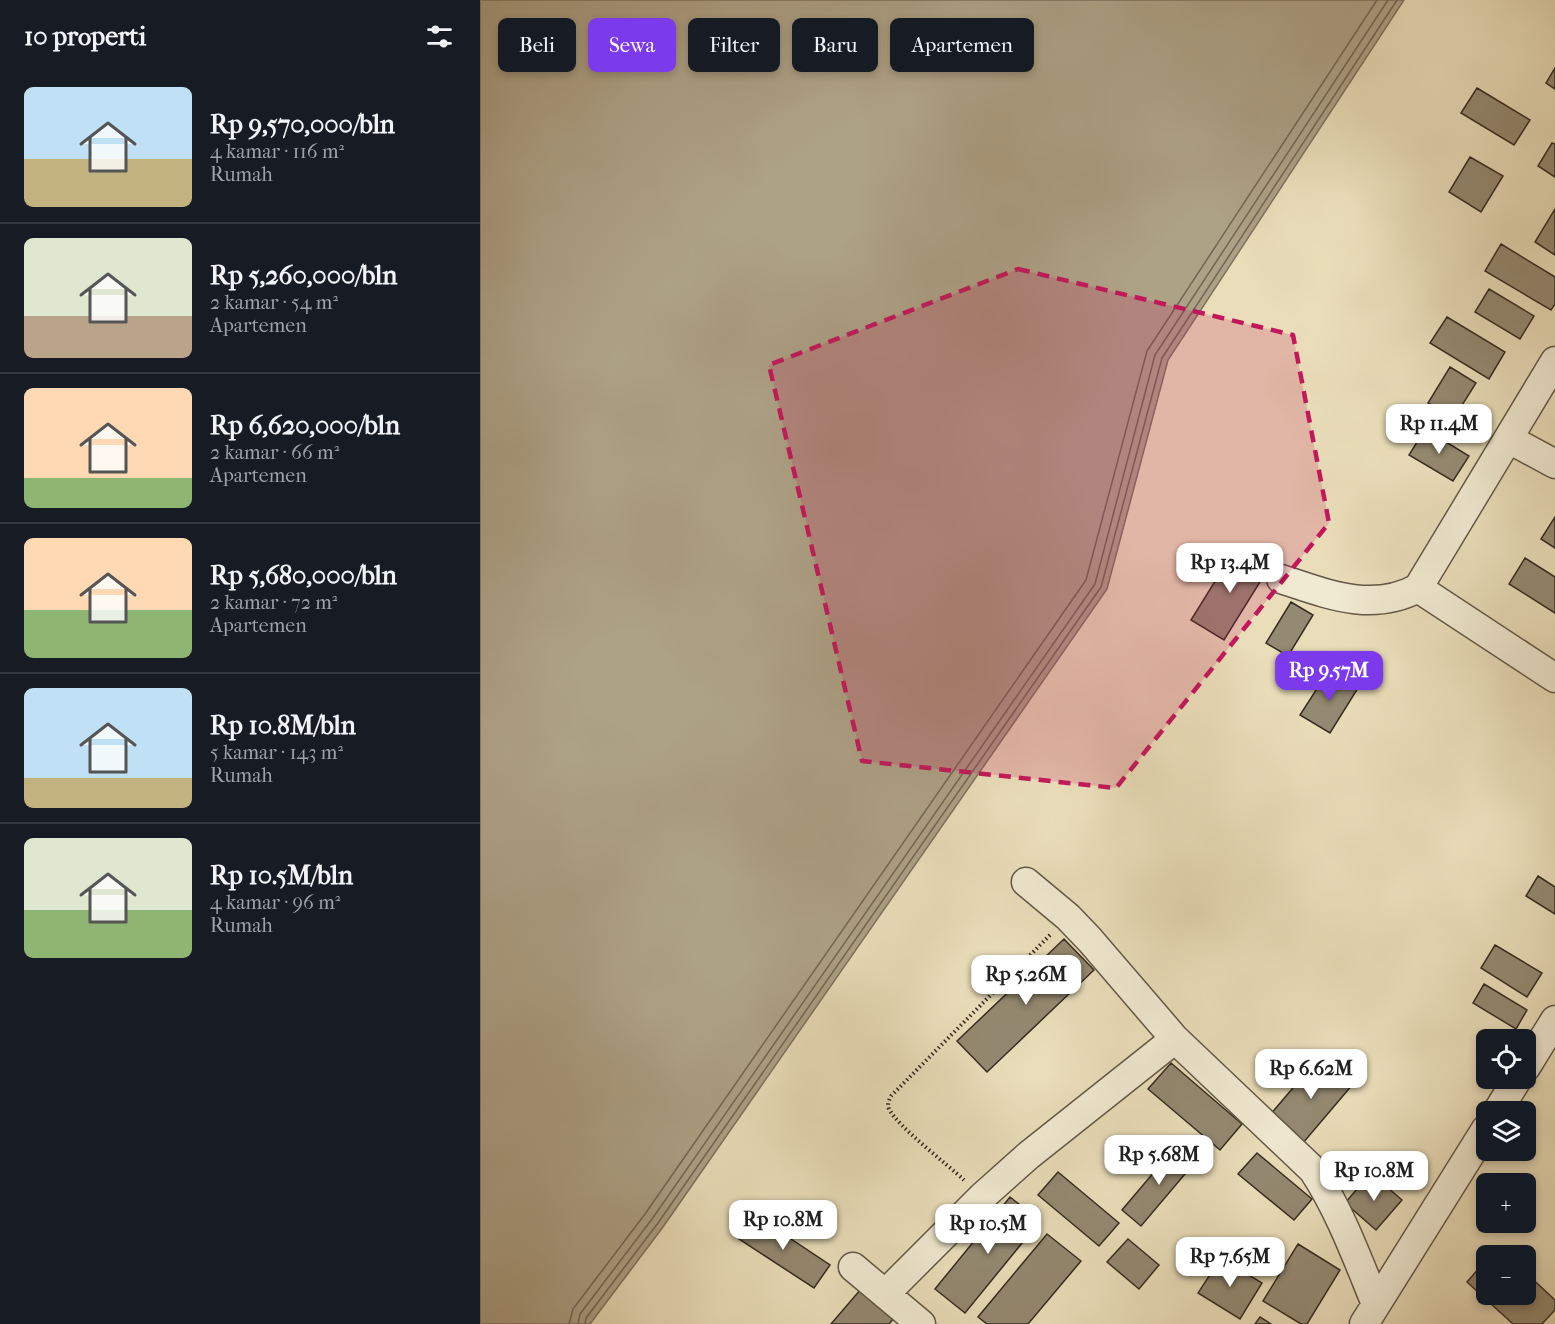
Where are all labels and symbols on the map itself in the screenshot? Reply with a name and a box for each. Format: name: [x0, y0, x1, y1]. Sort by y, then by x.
pin: Rp 11.4M: [1377, 404, 1501, 455]
pin: Rp 13.4M: [1168, 543, 1292, 594]
pin: Rp 9.57M: [1267, 651, 1391, 702]
pin: Rp 5.26M: [964, 955, 1088, 1006]
pin: Rp 6.62M: [1249, 1049, 1373, 1100]
pin: Rp 5.68M: [1097, 1135, 1221, 1186]
pin: Rp 10.8M: [1312, 1151, 1436, 1202]
pin: Rp 10.8M: [721, 1200, 845, 1251]
pin: Rp 10.5M: [926, 1204, 1050, 1255]
pin: Rp 7.65M: [1168, 1237, 1292, 1288]

